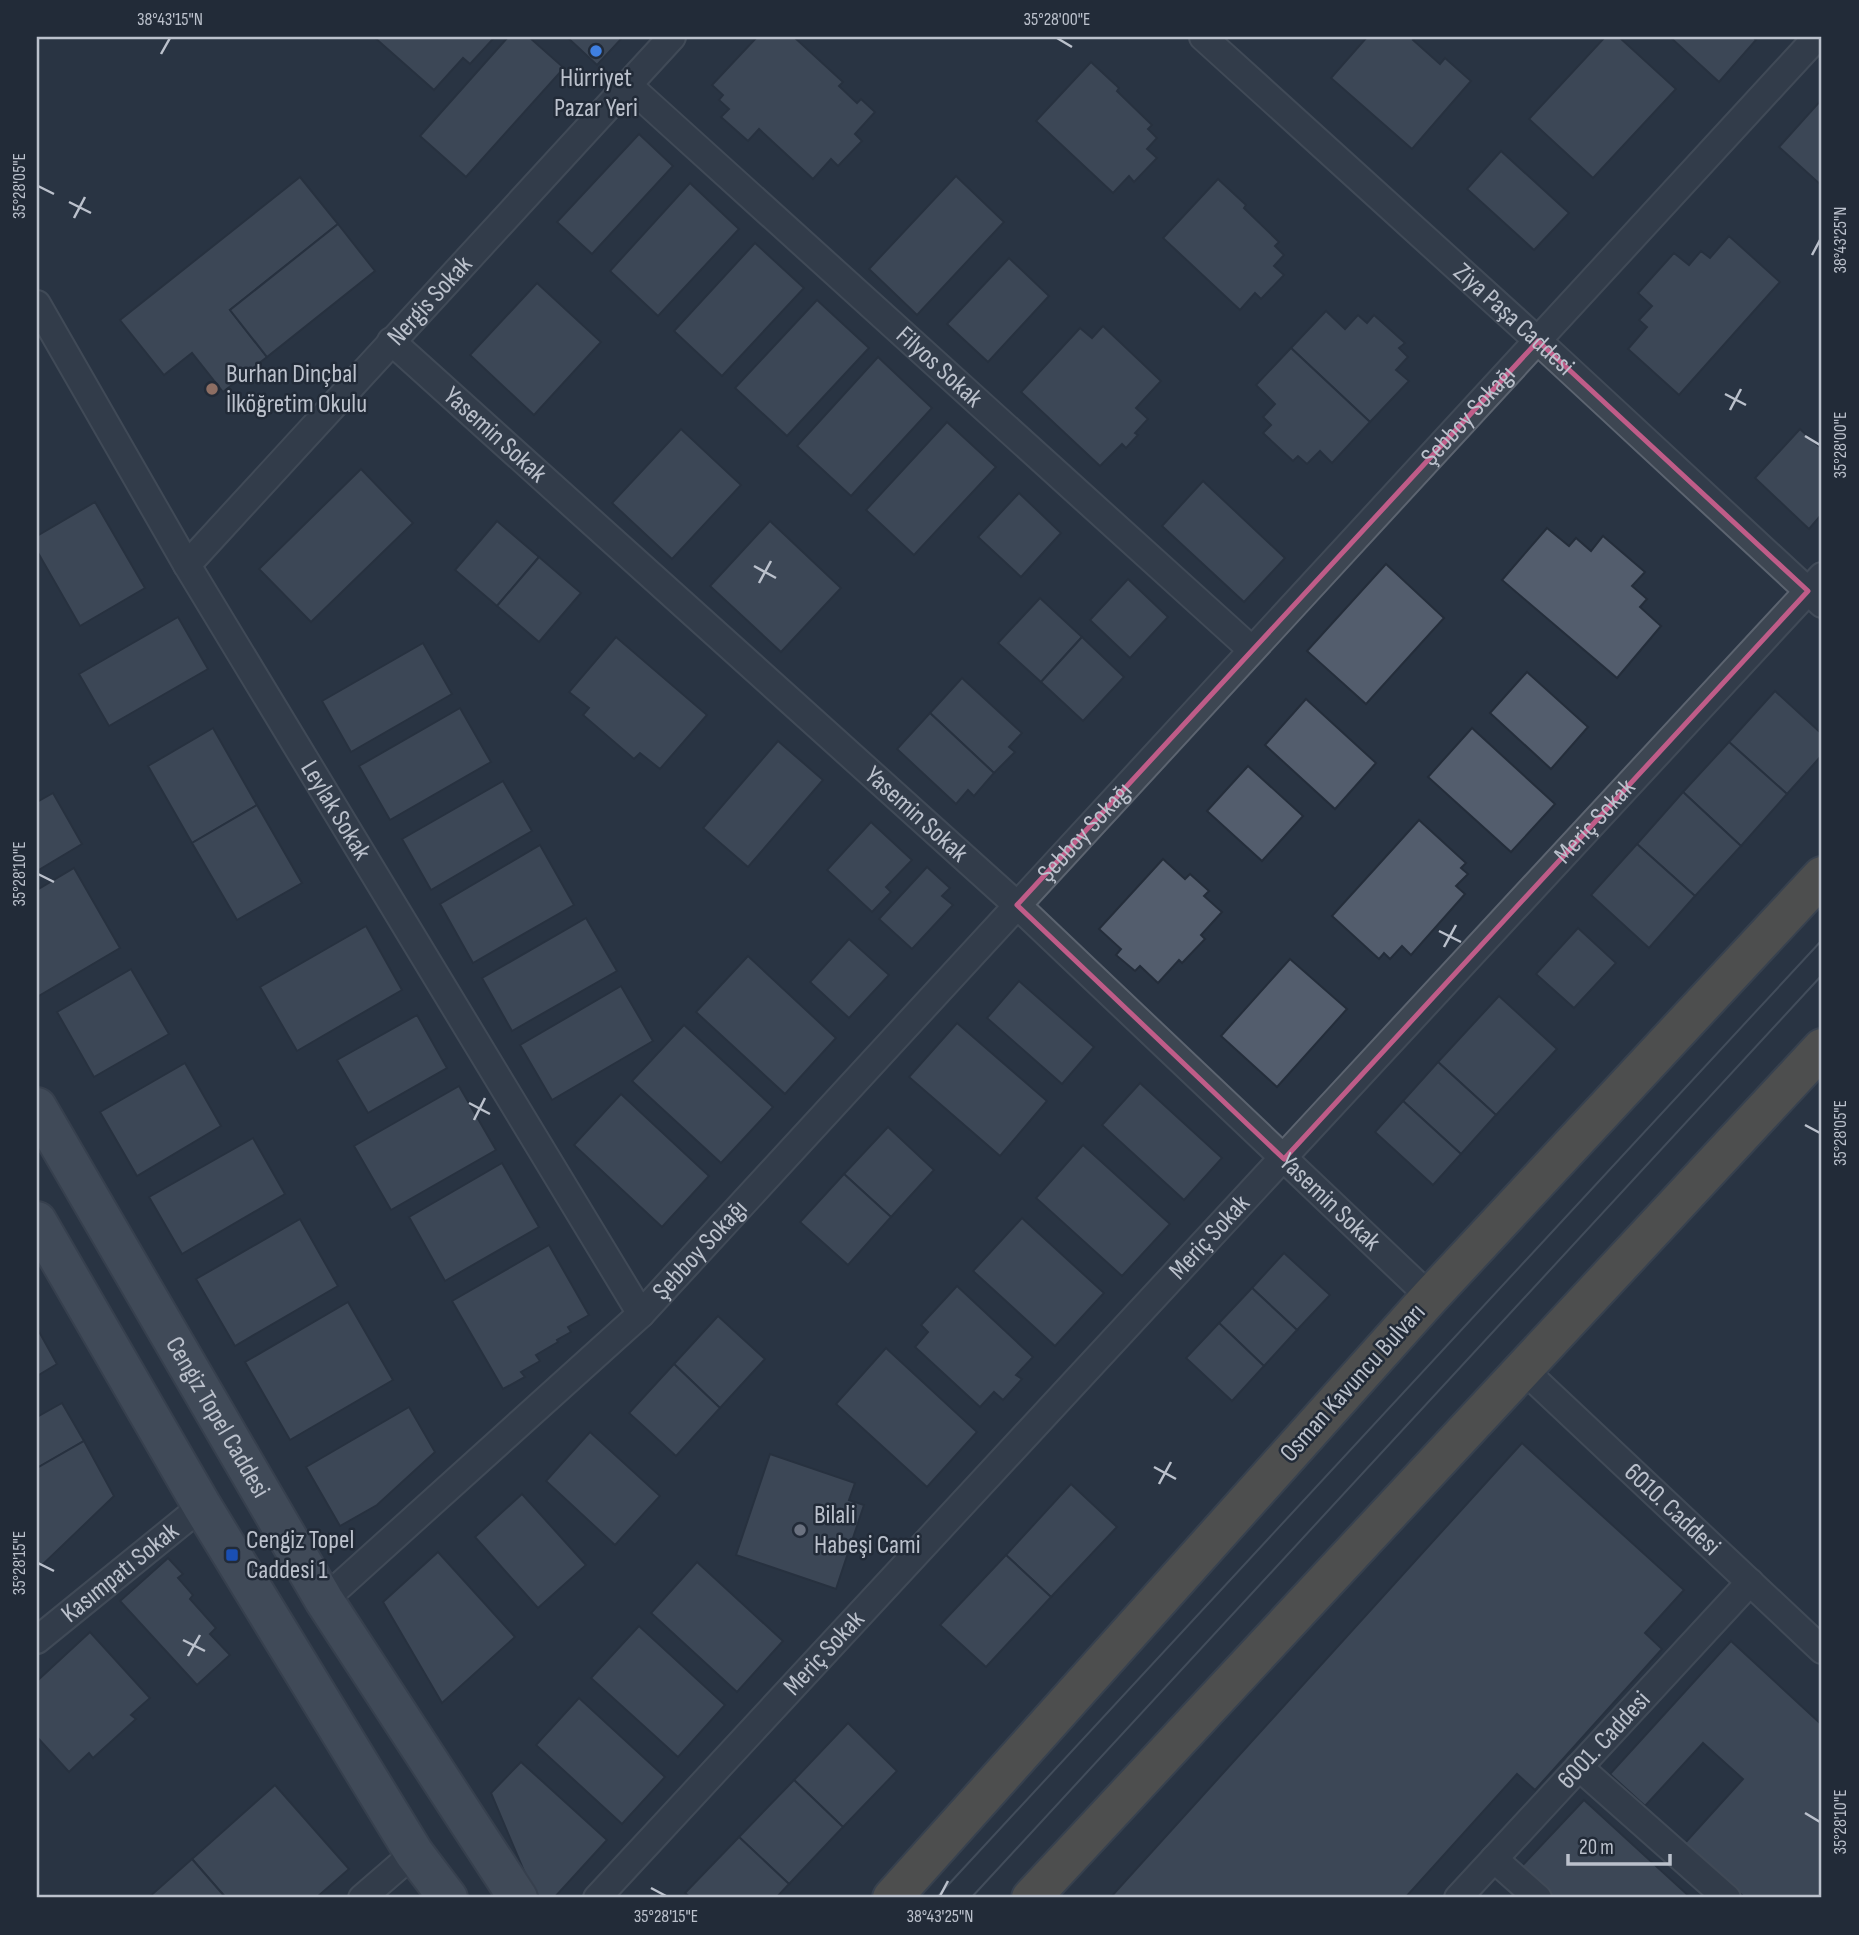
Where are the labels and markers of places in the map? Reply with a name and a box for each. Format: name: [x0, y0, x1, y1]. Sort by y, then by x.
marker: Hürriyet Pazar Yeri: [588, 43, 604, 59]
place label: Hürriyet Pazar Yeri: [554, 63, 638, 124]
place label: Burhan Dinçbal İlköğretim Okulu: [226, 359, 367, 420]
marker: Burhan Dinçbal İlköğretim Okulu: [204, 381, 220, 397]
place label: Bilali Habeşi Cami: [814, 1500, 920, 1561]
marker: Bilali Habeşi Cami: [792, 1522, 808, 1538]
place label: Cengiz Topel Caddesi 1: [246, 1525, 354, 1586]
marker: Cengiz Topel Caddesi 1: [224, 1547, 240, 1563]

